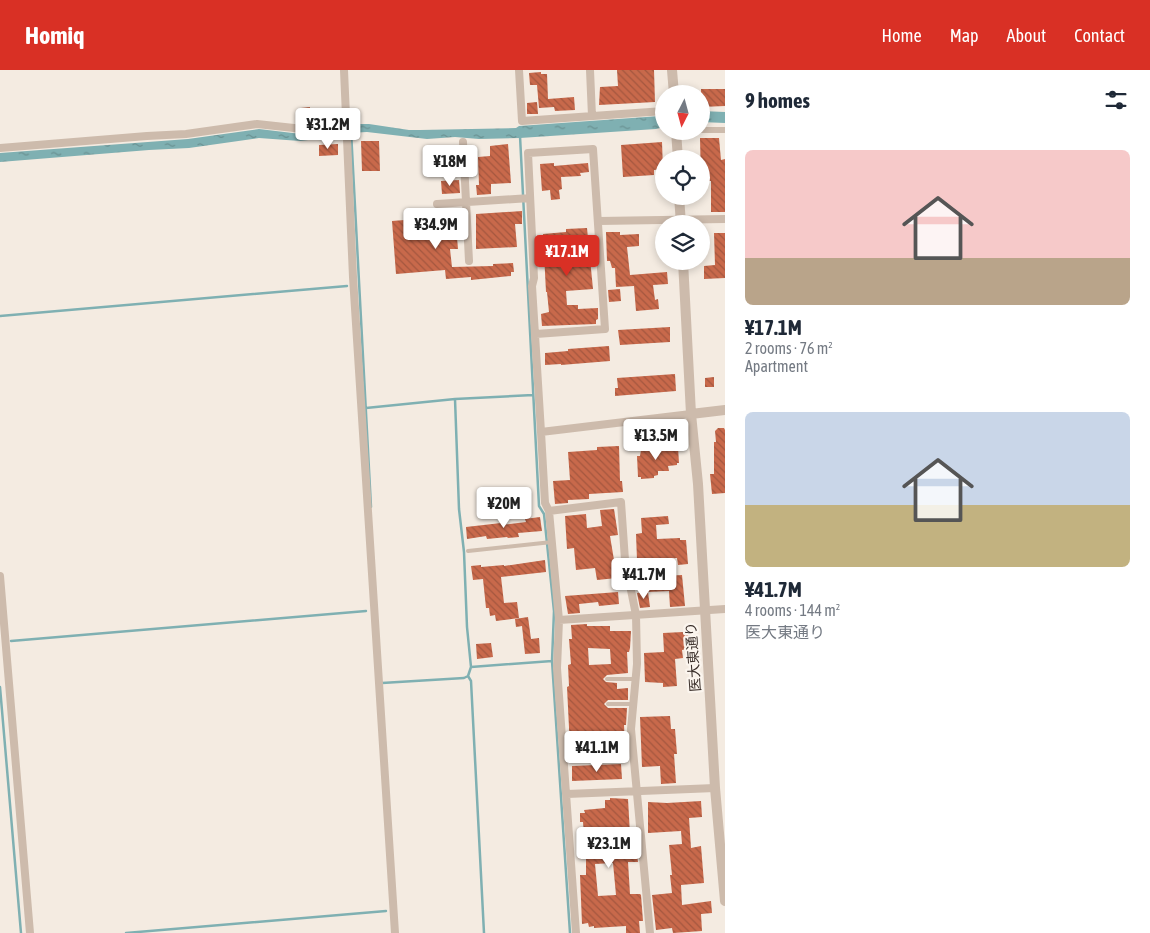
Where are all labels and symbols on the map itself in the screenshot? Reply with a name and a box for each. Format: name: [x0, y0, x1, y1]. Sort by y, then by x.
north arrow: [655, 85, 710, 140]
pin: ¥31.2M: [287, 108, 369, 150]
pin: ¥18M: [420, 144, 480, 187]
pin: ¥34.9M: [395, 208, 477, 250]
pin: ¥17.1M: [526, 234, 608, 277]
pin: ¥13.5M: [615, 418, 697, 461]
pin: ¥20M: [474, 486, 534, 529]
pin: ¥41.7M: [603, 558, 685, 600]
street label: 医大東通り: [683, 622, 703, 692]
pin: ¥41.1M: [556, 730, 638, 773]
pin: ¥23.1M: [568, 826, 650, 869]

